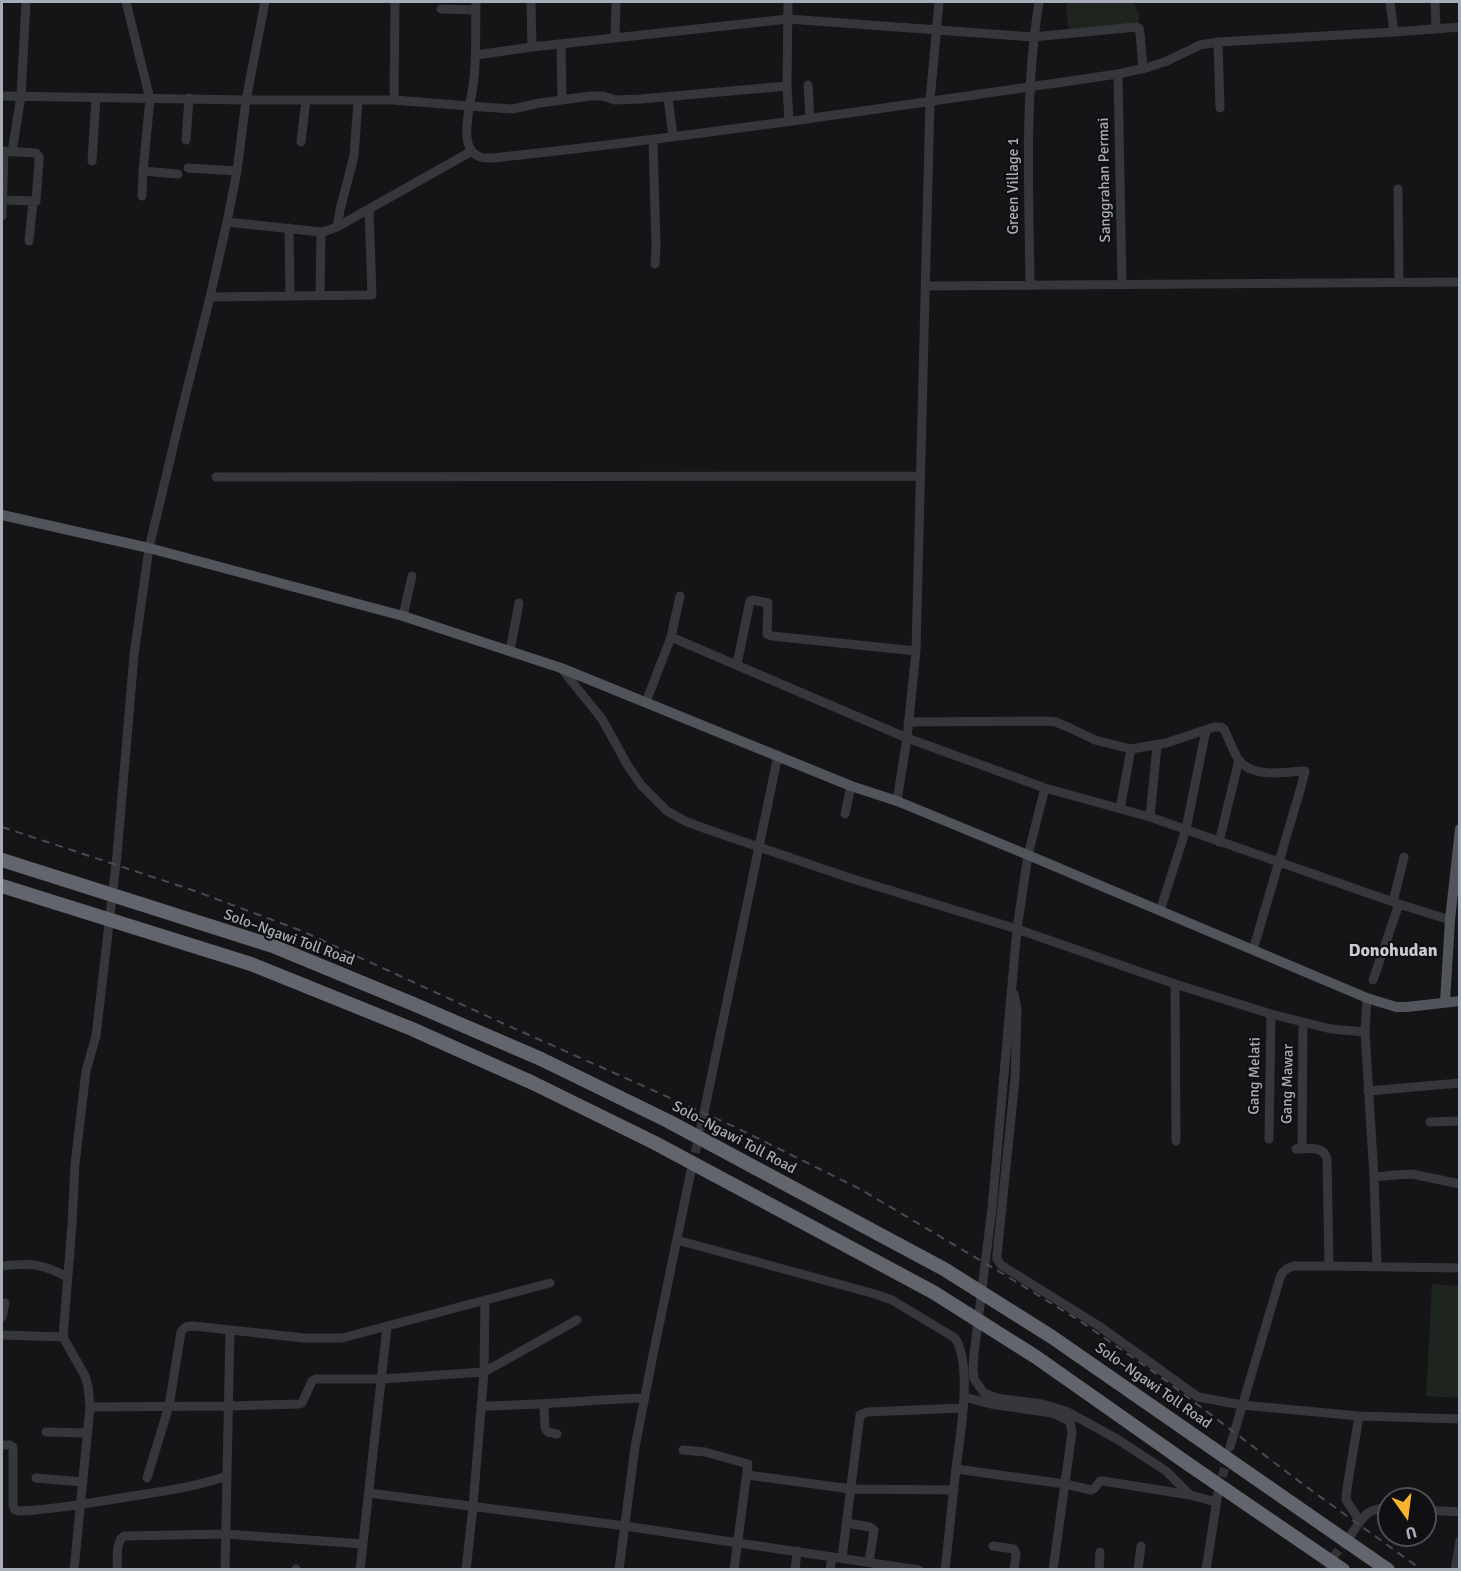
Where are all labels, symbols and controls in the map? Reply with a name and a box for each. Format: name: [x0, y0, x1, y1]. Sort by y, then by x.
street label: Sanggrahan Permai: [1095, 117, 1115, 243]
street label: Green Village 1: [1005, 137, 1023, 235]
street label: Solo–Ngawi Toll Road: [221, 906, 357, 970]
district label: Donohudan: [1348, 940, 1438, 962]
street label: Gang Melati: [1245, 1037, 1265, 1115]
street label: Gang Mawar: [1278, 1044, 1298, 1124]
street label: Solo–Ngawi Toll Road: [669, 1098, 799, 1178]
street label: Solo–Ngawi Toll Road: [1091, 1339, 1215, 1433]
north arrow: [1377, 1487, 1437, 1547]
text: U: [1403, 1522, 1419, 1544]

